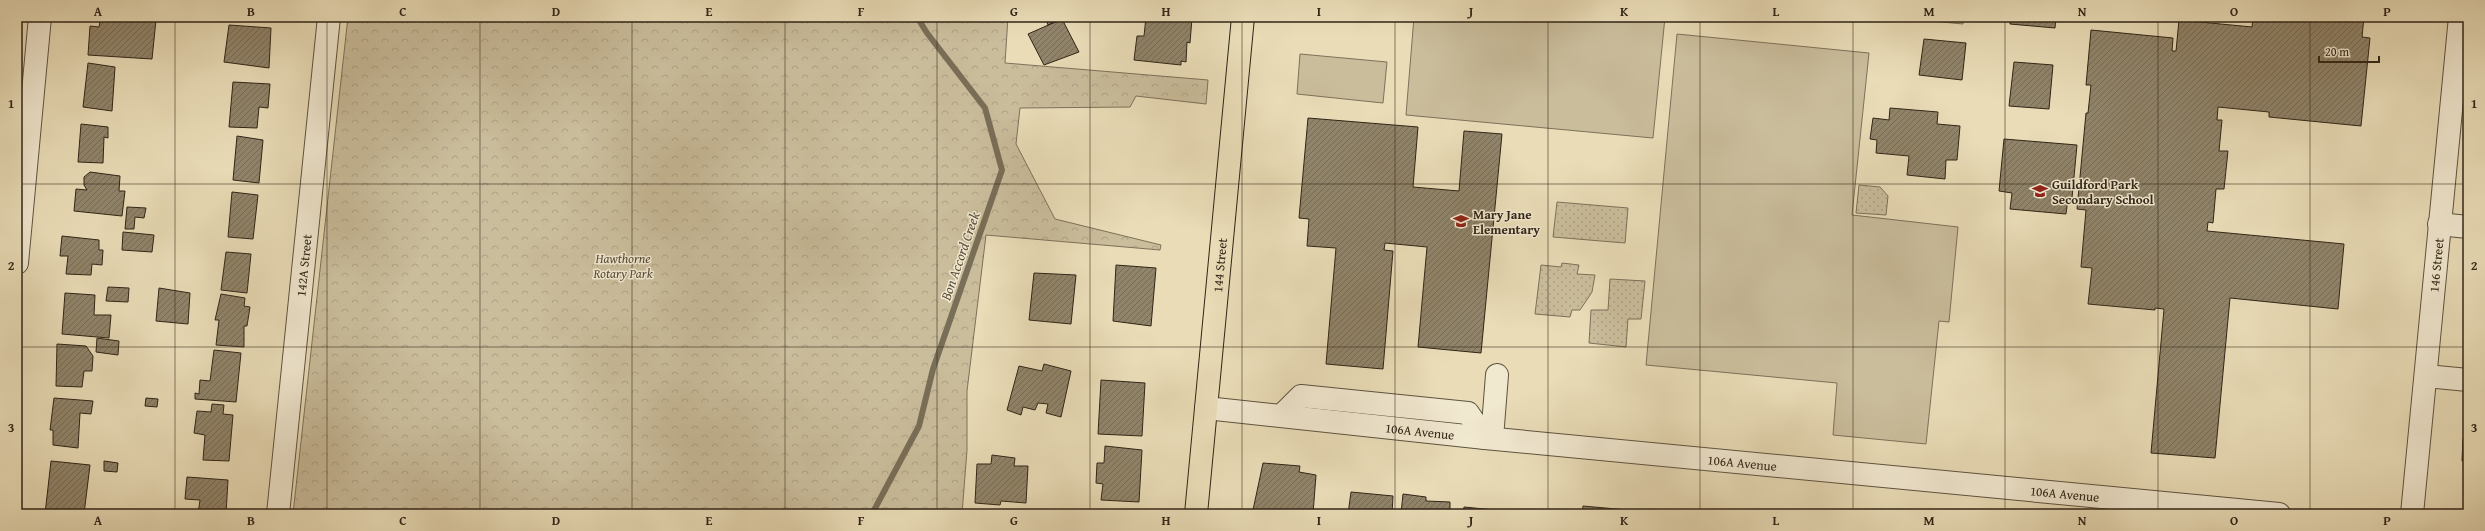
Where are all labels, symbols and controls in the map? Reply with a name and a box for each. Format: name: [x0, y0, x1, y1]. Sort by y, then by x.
text: A: [94, 2, 103, 21]
text: B: [247, 2, 255, 21]
text: C: [399, 2, 407, 21]
text: D: [552, 2, 560, 21]
text: E: [706, 2, 713, 21]
text: F: [858, 2, 865, 21]
text: G: [1010, 2, 1018, 21]
text: H: [1161, 2, 1171, 21]
text: I: [1317, 2, 1321, 21]
text: J: [1467, 2, 1474, 21]
text: K: [1620, 2, 1629, 21]
text: L: [1773, 2, 1780, 21]
text: M: [1923, 2, 1935, 21]
text: N: [2078, 2, 2087, 21]
text: O: [2230, 2, 2238, 21]
text: P: [2383, 2, 2391, 21]
scale bar: [2319, 38, 2379, 64]
text: 20 m: [2325, 43, 2349, 60]
text: 1: [8, 94, 14, 113]
text: 1: [2471, 94, 2477, 113]
place label: Guildford Park Secondary School: [2052, 175, 2154, 209]
school or university icon: Guildford Park Secondary School: [2031, 182, 2049, 200]
place label: Mary Jane Elementary: [1473, 205, 1540, 239]
water label: Bon Accord Creek: [935, 209, 985, 304]
school or university icon: Mary Jane Elementary: [1452, 212, 1470, 230]
street label: 142A Street: [291, 233, 316, 297]
street label: 144 Street: [1208, 237, 1232, 293]
street label: 146 Street: [2424, 237, 2448, 293]
park label: Hawthorne Rotary Park: [592, 249, 653, 283]
text: 2: [8, 256, 15, 275]
text: 2: [2471, 256, 2478, 275]
text: 3: [8, 418, 14, 437]
street label: 106A Avenue: [1384, 418, 1455, 444]
text: 3: [2471, 418, 2477, 437]
street label: 106A Avenue: [1707, 450, 1778, 475]
street label: 106A Avenue: [2029, 481, 2100, 506]
text: A: [94, 511, 103, 530]
text: B: [247, 511, 255, 530]
text: C: [399, 511, 407, 530]
text: D: [552, 511, 560, 530]
text: E: [706, 511, 713, 530]
text: F: [858, 511, 865, 530]
text: G: [1010, 511, 1018, 530]
text: H: [1161, 511, 1171, 530]
text: I: [1317, 511, 1321, 530]
text: J: [1467, 511, 1474, 530]
text: K: [1620, 511, 1629, 530]
text: L: [1773, 511, 1780, 530]
text: M: [1923, 511, 1935, 530]
text: N: [2078, 511, 2087, 530]
text: O: [2230, 511, 2238, 530]
text: P: [2383, 511, 2391, 530]

